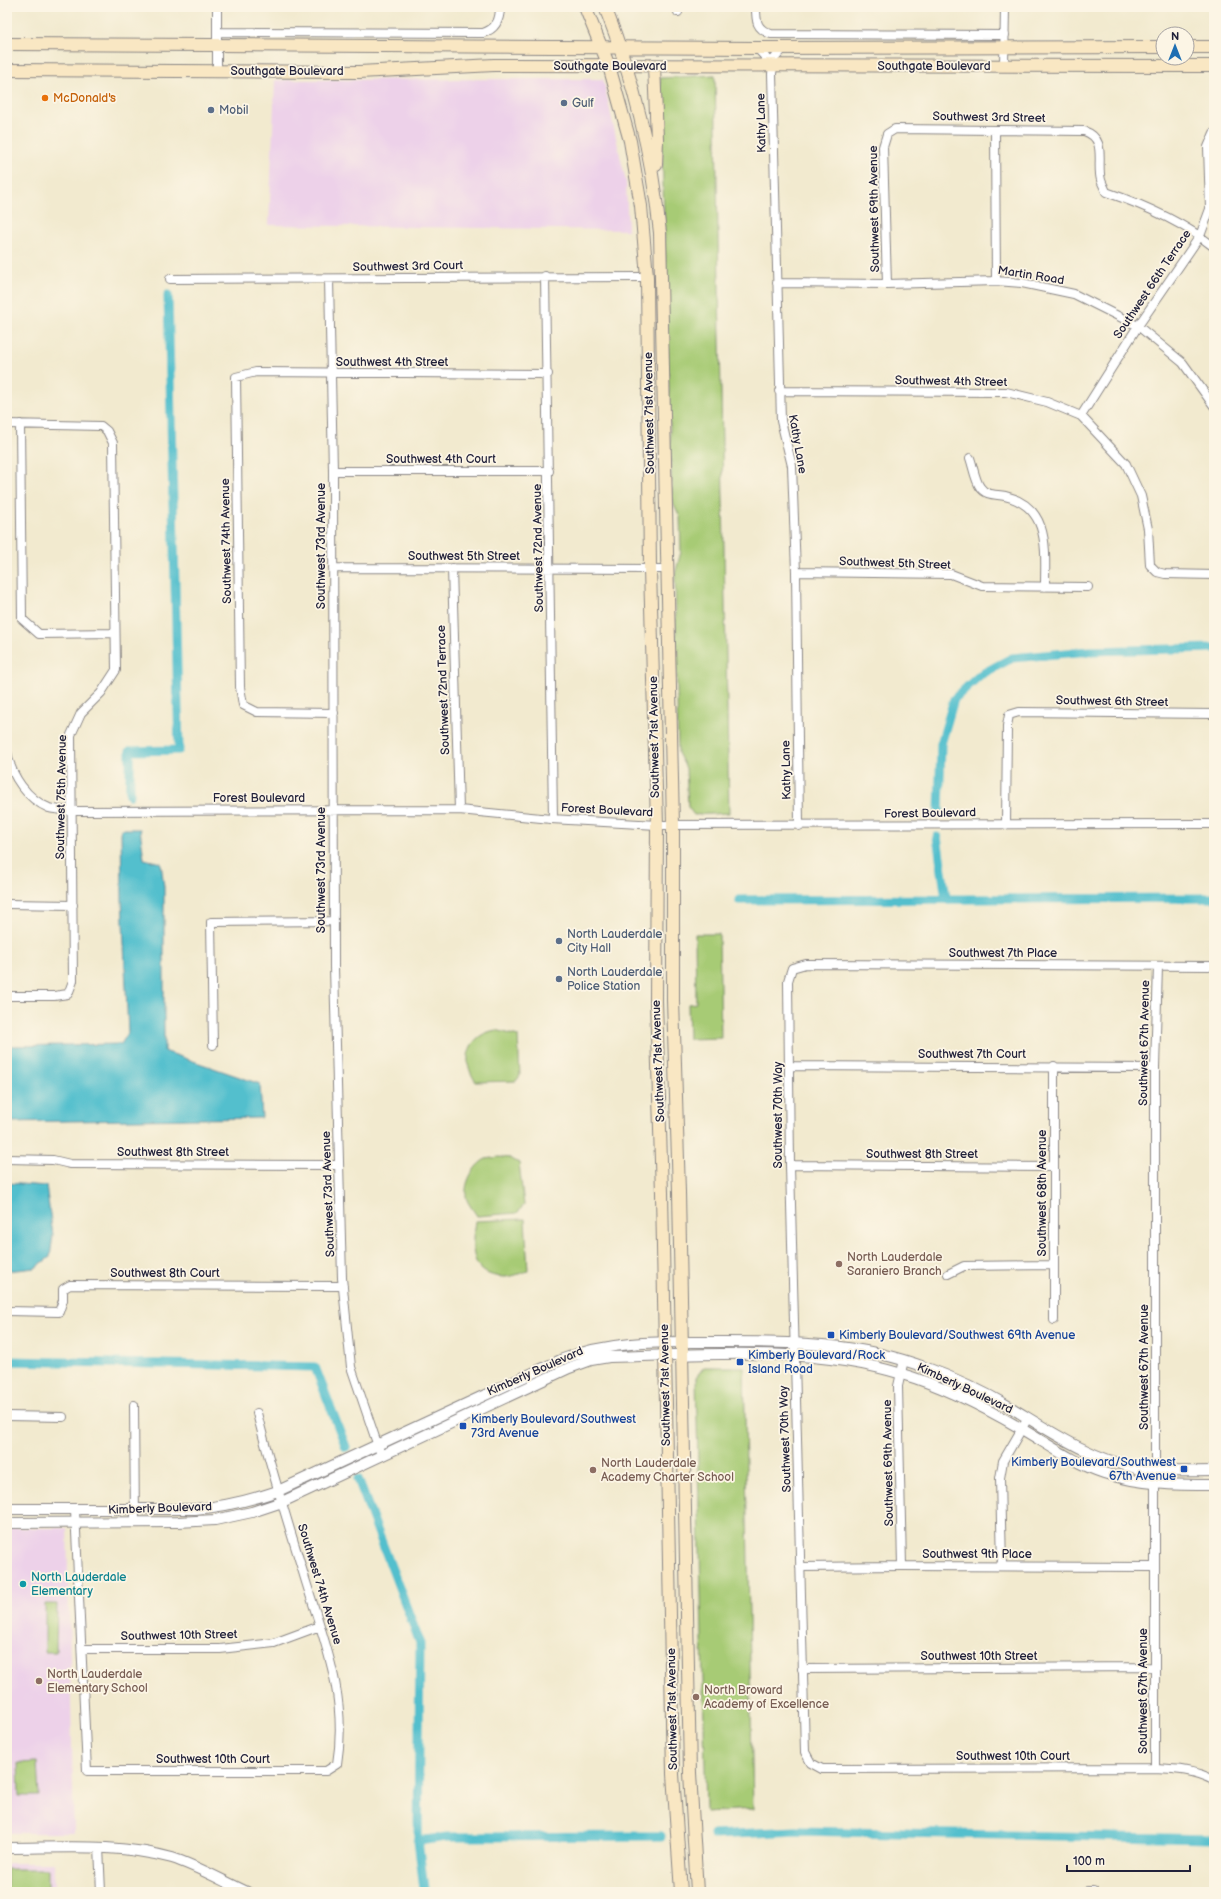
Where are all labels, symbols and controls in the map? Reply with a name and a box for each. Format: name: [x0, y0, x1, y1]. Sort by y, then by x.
north arrow: [1155, 26, 1195, 66]
text: N: [1171, 30, 1179, 43]
street label: Southgate Boulevard: [553, 59, 667, 74]
street label: Southgate Boulevard: [877, 59, 991, 74]
street label: Southgate Boulevard: [230, 64, 344, 79]
place label: McDonald's: [53, 91, 116, 106]
marker: McDonald's: [40, 93, 50, 103]
street label: Kathy Lane: [753, 93, 770, 153]
place label: Gulf: [572, 96, 594, 111]
marker: Gulf: [559, 98, 569, 108]
place label: Mobil: [219, 103, 248, 118]
marker: Mobil: [206, 105, 216, 115]
street label: Southwest 3rd Street: [932, 109, 1046, 126]
street label: Southwest 69th Avenue: [866, 145, 883, 273]
street label: Southwest 66th Terrace: [1110, 227, 1195, 342]
street label: Southwest 3rd Court: [353, 258, 464, 275]
street label: Martin Road: [997, 263, 1065, 288]
street label: Southwest 71st Avenue: [641, 352, 658, 474]
street label: Southwest 4th Street: [336, 355, 449, 370]
street label: Southwest 4th Street: [895, 373, 1008, 390]
street label: Kathy Lane: [785, 413, 810, 475]
street label: Southwest 4th Court: [386, 452, 496, 467]
street label: Southwest 74th Avenue: [218, 478, 235, 604]
street label: Southwest 73rd Avenue: [314, 483, 329, 609]
street label: Southwest 72nd Avenue: [530, 484, 547, 612]
street label: Southwest 5th Street: [408, 549, 520, 564]
street label: Southwest 5th Street: [839, 554, 952, 573]
street label: Southwest 72nd Terrace: [434, 625, 453, 755]
street label: Southwest 71st Avenue: [646, 676, 663, 798]
street label: Southwest 6th Street: [1056, 693, 1169, 710]
street label: Southwest 75th Avenue: [53, 734, 70, 860]
street label: Kathy Lane: [778, 740, 795, 800]
street label: Forest Boulevard: [213, 791, 305, 806]
street label: Forest Boulevard: [560, 801, 654, 820]
street label: Forest Boulevard: [884, 805, 976, 822]
street label: Southwest 73rd Avenue: [314, 807, 329, 933]
place label: North Lauderdale City Hall: [567, 927, 662, 956]
marker: North Lauderdale City Hall: [554, 936, 564, 946]
street label: Southwest 7th Place: [949, 946, 1057, 961]
place label: North Lauderdale Police Station: [567, 965, 662, 994]
marker: North Lauderdale Police Station: [554, 974, 564, 984]
street label: Southwest 67th Avenue: [1136, 980, 1153, 1106]
street label: Southwest 71st Avenue: [649, 1000, 668, 1122]
street label: Southwest 7th Court: [918, 1047, 1026, 1062]
street label: Southwest 70th Way: [771, 1061, 786, 1169]
street label: Southwest 68th Avenue: [1035, 1130, 1050, 1256]
street label: Southwest 73rd Avenue: [319, 1131, 338, 1257]
street label: Southwest 8th Street: [117, 1145, 229, 1160]
street label: Southwest 8th Street: [866, 1147, 978, 1162]
place label: North Lauderdale Saraniero Branch: [847, 1250, 942, 1279]
marker: North Lauderdale Saraniero Branch: [834, 1259, 844, 1269]
street label: Southwest 8th Court: [110, 1266, 220, 1281]
street label: Southwest 67th Avenue: [1137, 1304, 1152, 1430]
street label: Southwest 71st Avenue: [657, 1324, 674, 1446]
place label: Kimberly Boulevard/Southwest 69th Avenue: [839, 1328, 1075, 1343]
marker: Kimberly Boulevard/Southwest 69th Avenue: [826, 1330, 836, 1340]
street label: Kimberly Boulevard: [485, 1343, 586, 1399]
place label: Kimberly Boulevard/Rock Island Road: [748, 1348, 885, 1377]
marker: Kimberly Boulevard/Rock Island Road: [735, 1357, 745, 1367]
street label: Kimberly Boulevard: [914, 1360, 1015, 1417]
street label: Southwest 70th Way: [776, 1385, 795, 1493]
street label: Southwest 69th Avenue: [880, 1399, 897, 1527]
place label: Kimberly Boulevard/Southwest 73rd Avenue: [471, 1412, 636, 1441]
marker: Kimberly Boulevard/Southwest 73rd Avenue: [458, 1421, 468, 1431]
place label: Kimberly Boulevard/Southwest 67th Avenue: [1011, 1455, 1176, 1484]
place label: North Lauderdale Academy Charter School: [601, 1456, 734, 1485]
marker: Kimberly Boulevard/Southwest 67th Avenue: [1179, 1464, 1189, 1474]
marker: North Lauderdale Academy Charter School: [588, 1465, 598, 1475]
street label: Kimberly Boulevard: [108, 1499, 212, 1518]
street label: Southwest 74th Avenue: [294, 1522, 345, 1646]
street label: Southwest 9th Place: [922, 1547, 1032, 1562]
place label: North Lauderdale Elementary: [31, 1570, 126, 1599]
marker: North Lauderdale Elementary: [18, 1579, 28, 1589]
street label: Southwest 10th Street: [120, 1627, 238, 1644]
street label: Southwest 67th Avenue: [1136, 1628, 1151, 1754]
street label: Southwest 71st Avenue: [664, 1648, 681, 1770]
street label: Southwest 10th Street: [921, 1649, 1038, 1664]
place label: North Lauderdale Elementary School: [47, 1667, 148, 1696]
marker: North Lauderdale Elementary School: [34, 1676, 44, 1686]
place label: North Broward Academy of Excellence: [704, 1683, 829, 1712]
marker: North Broward Academy of Excellence: [691, 1692, 701, 1702]
street label: Southwest 10th Court: [956, 1749, 1070, 1764]
street label: Southwest 10th Court: [156, 1752, 270, 1767]
scale bar: [1067, 1847, 1190, 1873]
text: 100 m: [1073, 1854, 1105, 1869]

